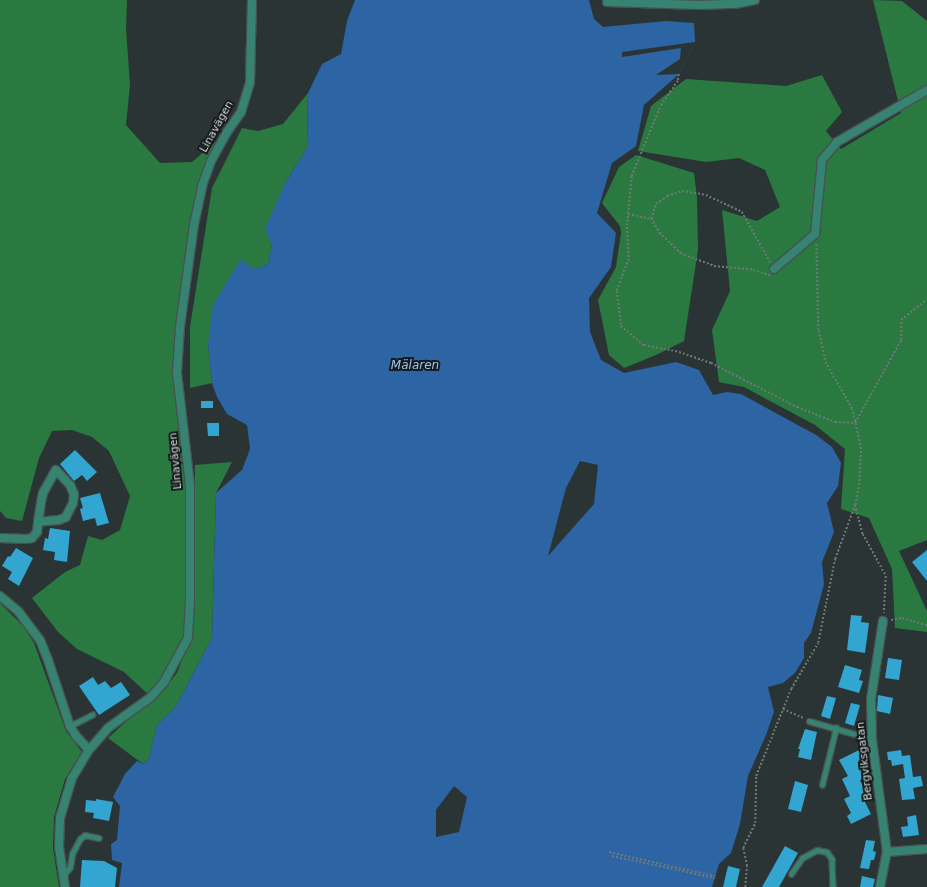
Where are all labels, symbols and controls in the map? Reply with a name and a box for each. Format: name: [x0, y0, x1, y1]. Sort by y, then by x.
street label: Linavägen: [197, 99, 237, 155]
water label: Mälaren: [391, 359, 439, 373]
street label: Linavägen: [167, 432, 185, 490]
street label: Bergviksgatan: [854, 721, 876, 801]

